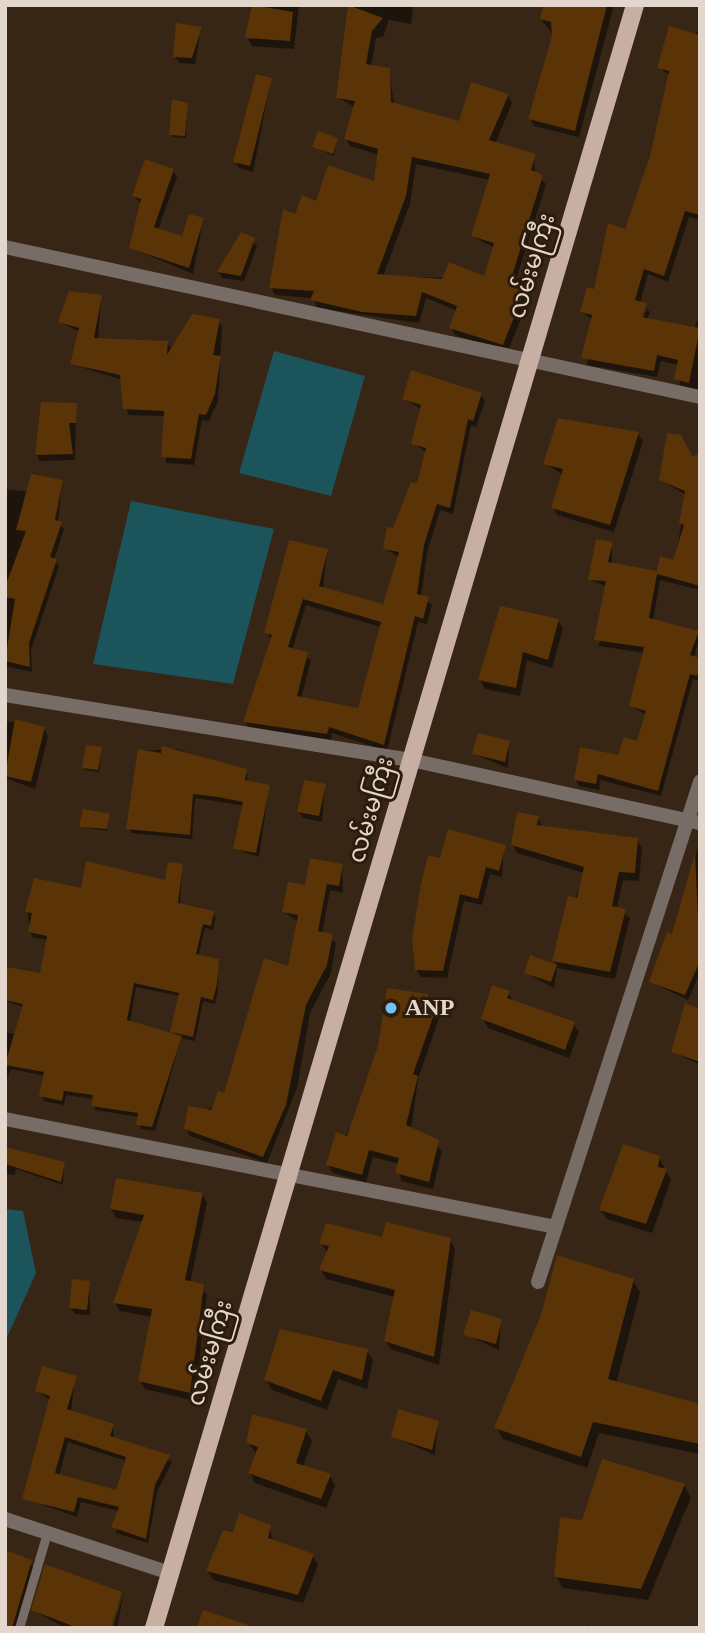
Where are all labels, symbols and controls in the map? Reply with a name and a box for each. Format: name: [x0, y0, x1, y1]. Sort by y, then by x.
street label: လမ်းမကြီး: [502, 210, 562, 322]
street label: လမ်းမကြီး: [342, 754, 400, 866]
place label: ANP: [405, 994, 454, 1022]
marker: ANP: [383, 1000, 399, 1016]
street label: လမ်းမကြီး: [181, 1297, 239, 1409]

